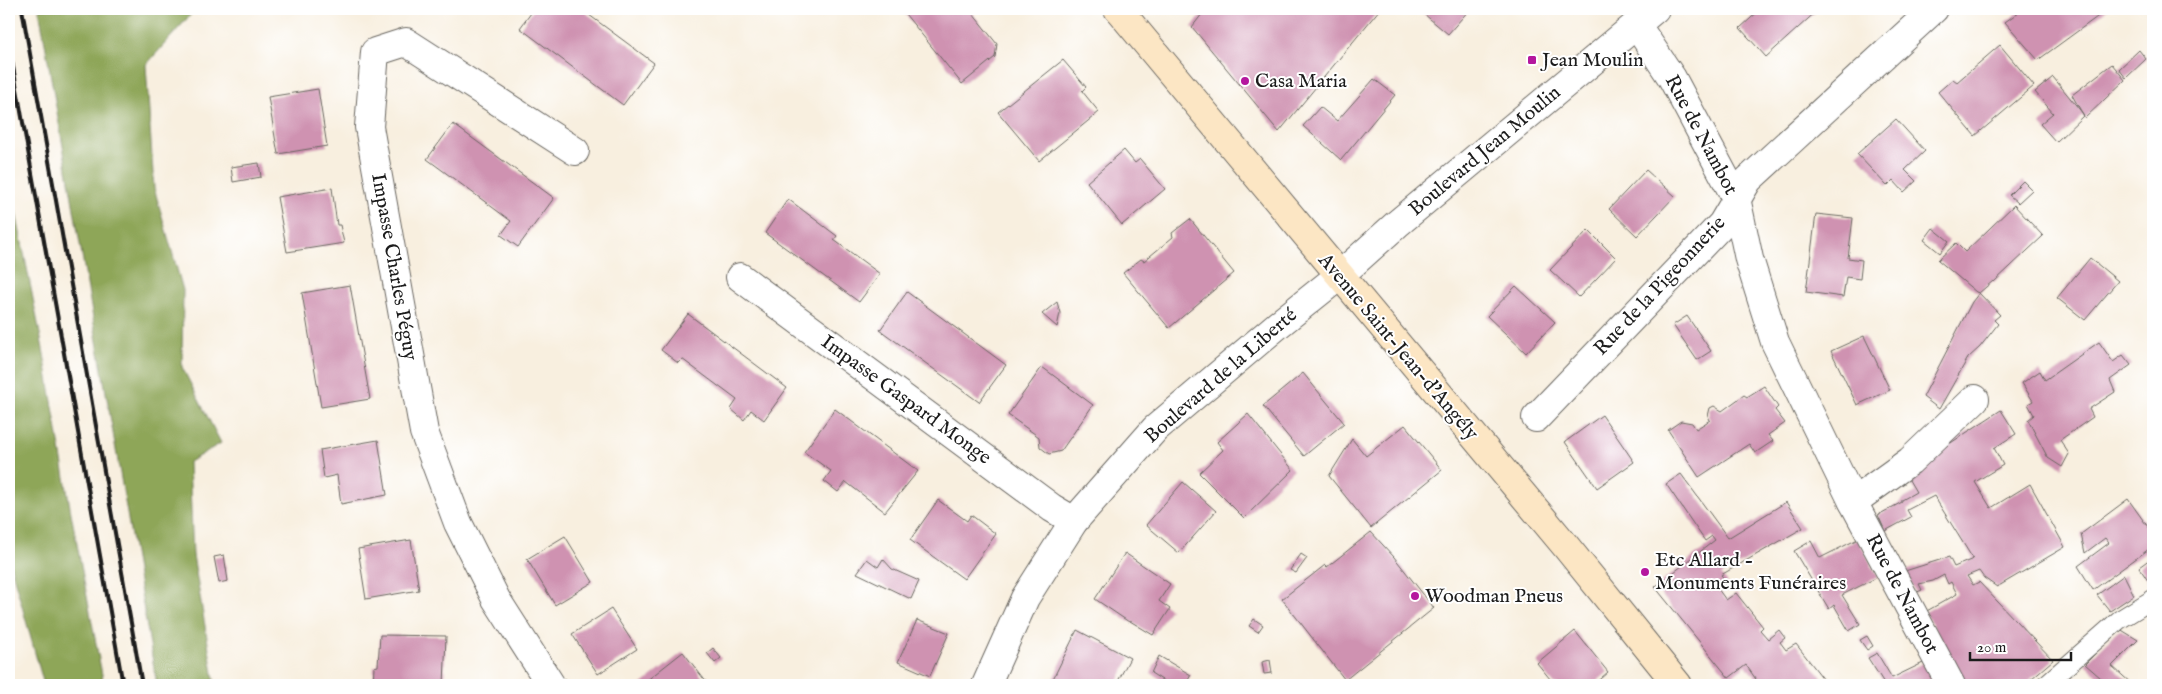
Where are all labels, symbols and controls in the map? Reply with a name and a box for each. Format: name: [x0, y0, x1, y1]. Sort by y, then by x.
place label: Jean Moulin: [1540, 48, 1644, 73]
marker: Jean Moulin: [1526, 54, 1538, 66]
place label: Casa Maria: [1255, 69, 1347, 94]
street label: Rue de Nambot: [1659, 71, 1743, 199]
marker: Casa Maria: [1239, 75, 1251, 87]
street label: Boulevard Jean Moulin: [1404, 80, 1566, 222]
street label: Impasse Charles Péguy: [365, 171, 423, 363]
street label: Rue de la Pigeonnerie: [1589, 211, 1731, 361]
street label: Avenue Saint-Jean-d'Angély: [1312, 248, 1484, 446]
street label: Boulevard de la Liberté: [1140, 303, 1302, 449]
street label: Impasse Gaspard Monge: [816, 330, 996, 470]
street label: Rue de Nambot: [1860, 530, 1944, 658]
place label: Etc Allard - Monuments Funéraires: [1655, 548, 1846, 596]
marker: Etc Allard - Monuments Funéraires: [1639, 566, 1651, 578]
place label: Woodman Pneus: [1425, 584, 1563, 609]
marker: Woodman Pneus: [1409, 590, 1421, 602]
scale bar: [1970, 629, 2071, 661]
text: 20 m: [1977, 638, 2007, 657]

